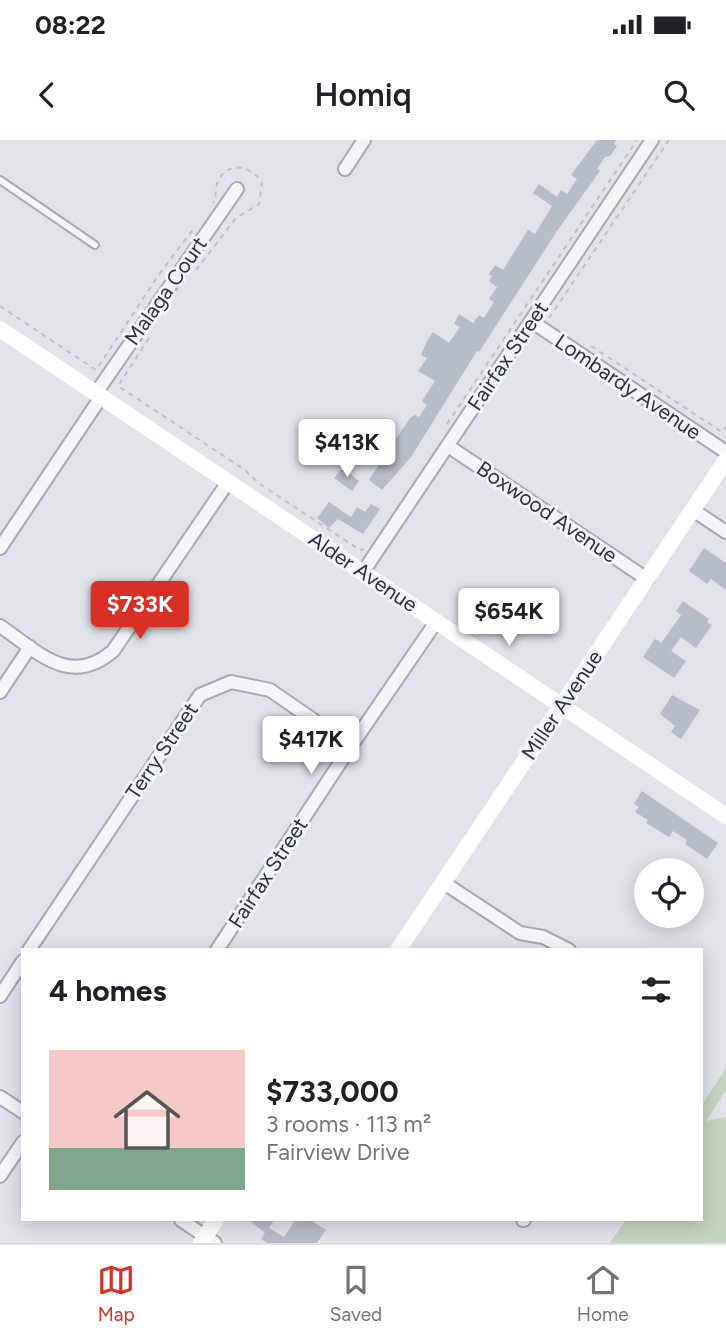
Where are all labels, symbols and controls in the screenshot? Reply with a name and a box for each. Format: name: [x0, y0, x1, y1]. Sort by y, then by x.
text: 08:22: [35, 9, 106, 41]
icon: back: [28, 76, 66, 114]
text: Homiq: [315, 76, 412, 114]
icon: search: [660, 76, 698, 114]
street label: Malaga Court: [119, 232, 212, 350]
street label: Fairfax Street: [462, 296, 553, 415]
street label: Lombardy Avenue: [551, 329, 706, 445]
pin: $413K: [298, 420, 396, 479]
text: $413K: [314, 428, 380, 456]
street label: Boxwood Avenue: [472, 455, 622, 568]
street label: Alder Avenue: [304, 526, 422, 617]
pin: $733K: [91, 582, 189, 641]
pin: $654K: [460, 588, 558, 648]
text: $733K: [107, 590, 173, 618]
text: $654K: [474, 597, 544, 625]
street label: Miller Avenue: [516, 645, 607, 764]
street label: Terry Street: [120, 698, 203, 804]
pin: $417K: [262, 716, 360, 776]
text: $417K: [278, 725, 344, 753]
street label: Fairfax Street: [223, 813, 312, 933]
map controls: [634, 858, 704, 928]
button: locate: [634, 858, 704, 928]
icon: filters: [637, 971, 675, 1009]
text: 4 homes: [49, 972, 166, 1009]
text: $733,000: [266, 1073, 399, 1110]
icon: home: [105, 1078, 189, 1162]
text: 3 rooms · 113 m²: [266, 1110, 431, 1138]
text: Fairview Drive: [266, 1138, 410, 1166]
tab: Map: [97, 1261, 135, 1326]
tab: Saved: [330, 1261, 382, 1326]
tab: Home: [577, 1261, 629, 1326]

